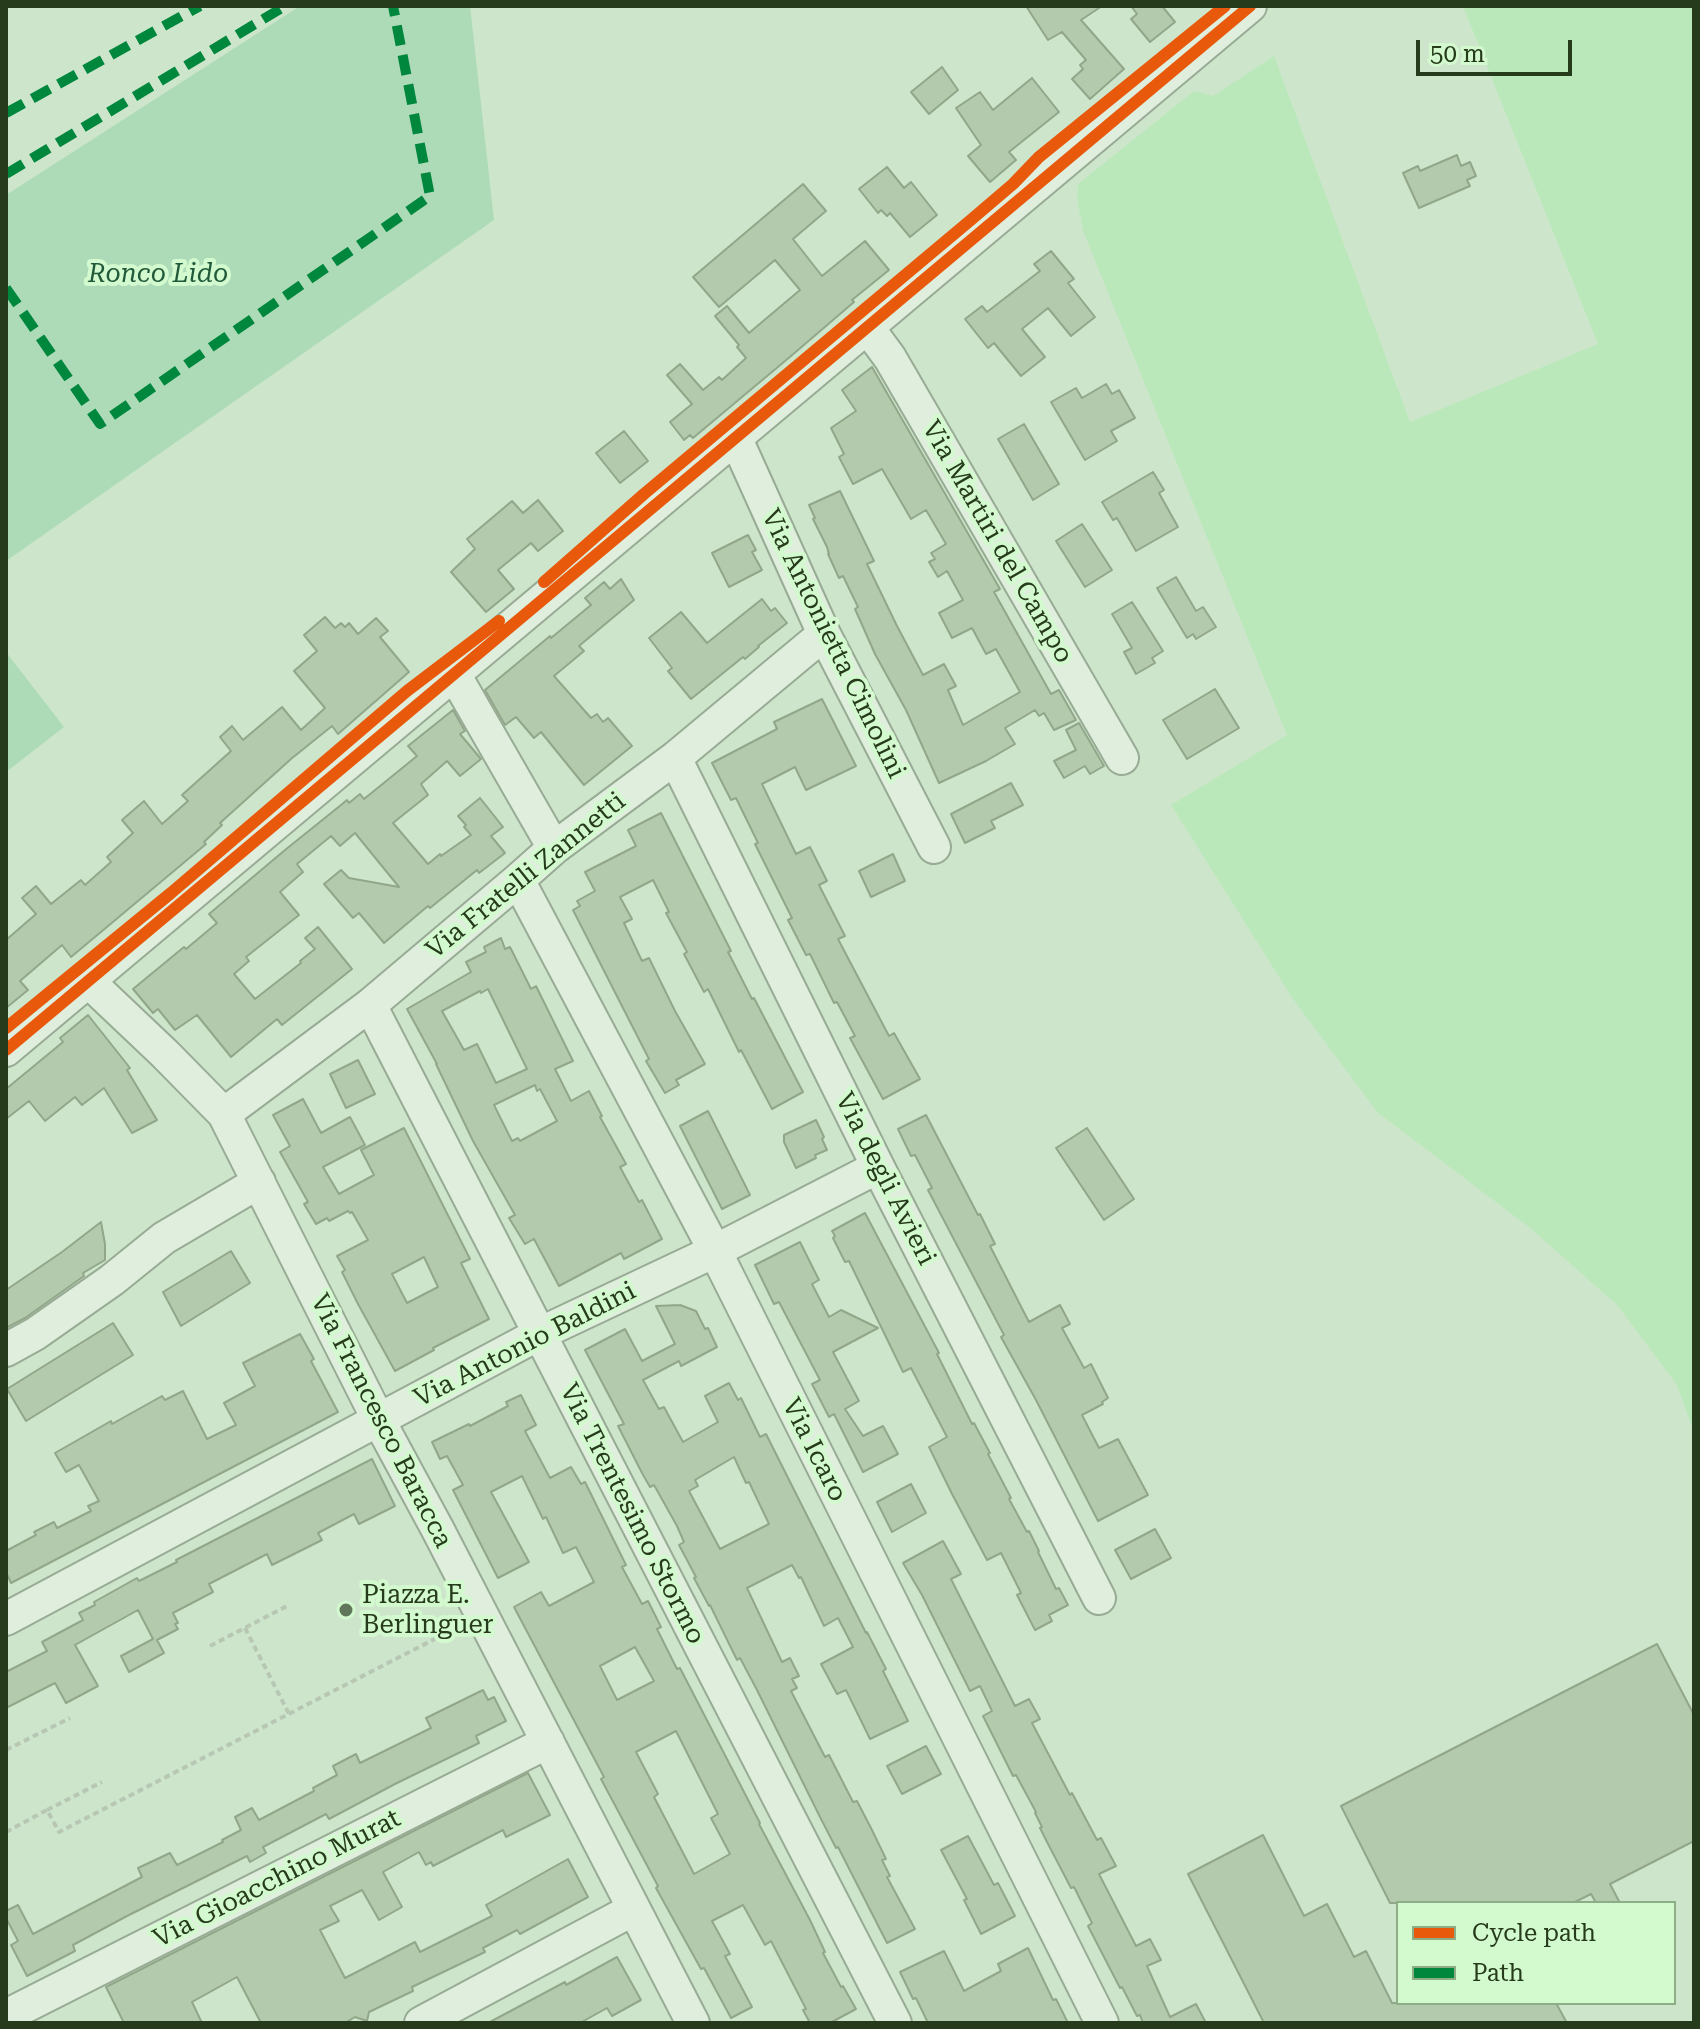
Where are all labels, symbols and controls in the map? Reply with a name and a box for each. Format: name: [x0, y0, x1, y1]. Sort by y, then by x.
scale bar: [1420, 24, 1576, 74]
text: 50 m: [1430, 40, 1485, 68]
park label: Ronco Lido: [88, 258, 228, 290]
street label: Via Martiri del Campo: [915, 415, 1079, 669]
street label: Via Antonietta Cimolini: [754, 504, 912, 784]
street label: Via Fratelli Zannetti: [420, 786, 632, 966]
street label: Via degli Avieri: [828, 1087, 942, 1271]
street label: Via Antonio Baldini: [409, 1276, 641, 1414]
street label: Via Francesco Baracca: [303, 1289, 459, 1553]
street label: Via Trentesimo Stormo: [553, 1379, 711, 1649]
street label: Via Icaro: [775, 1393, 853, 1507]
place label: Piazza E. Berlinguer: [362, 1579, 494, 1640]
marker: Piazza E. Berlinguer: [337, 1601, 355, 1619]
street label: Via Gioacchino Murat: [148, 1803, 406, 1955]
legend: [1396, 1901, 1676, 2005]
text: Cycle path: [1472, 1919, 1596, 1947]
text: Path: [1472, 1959, 1524, 1987]

